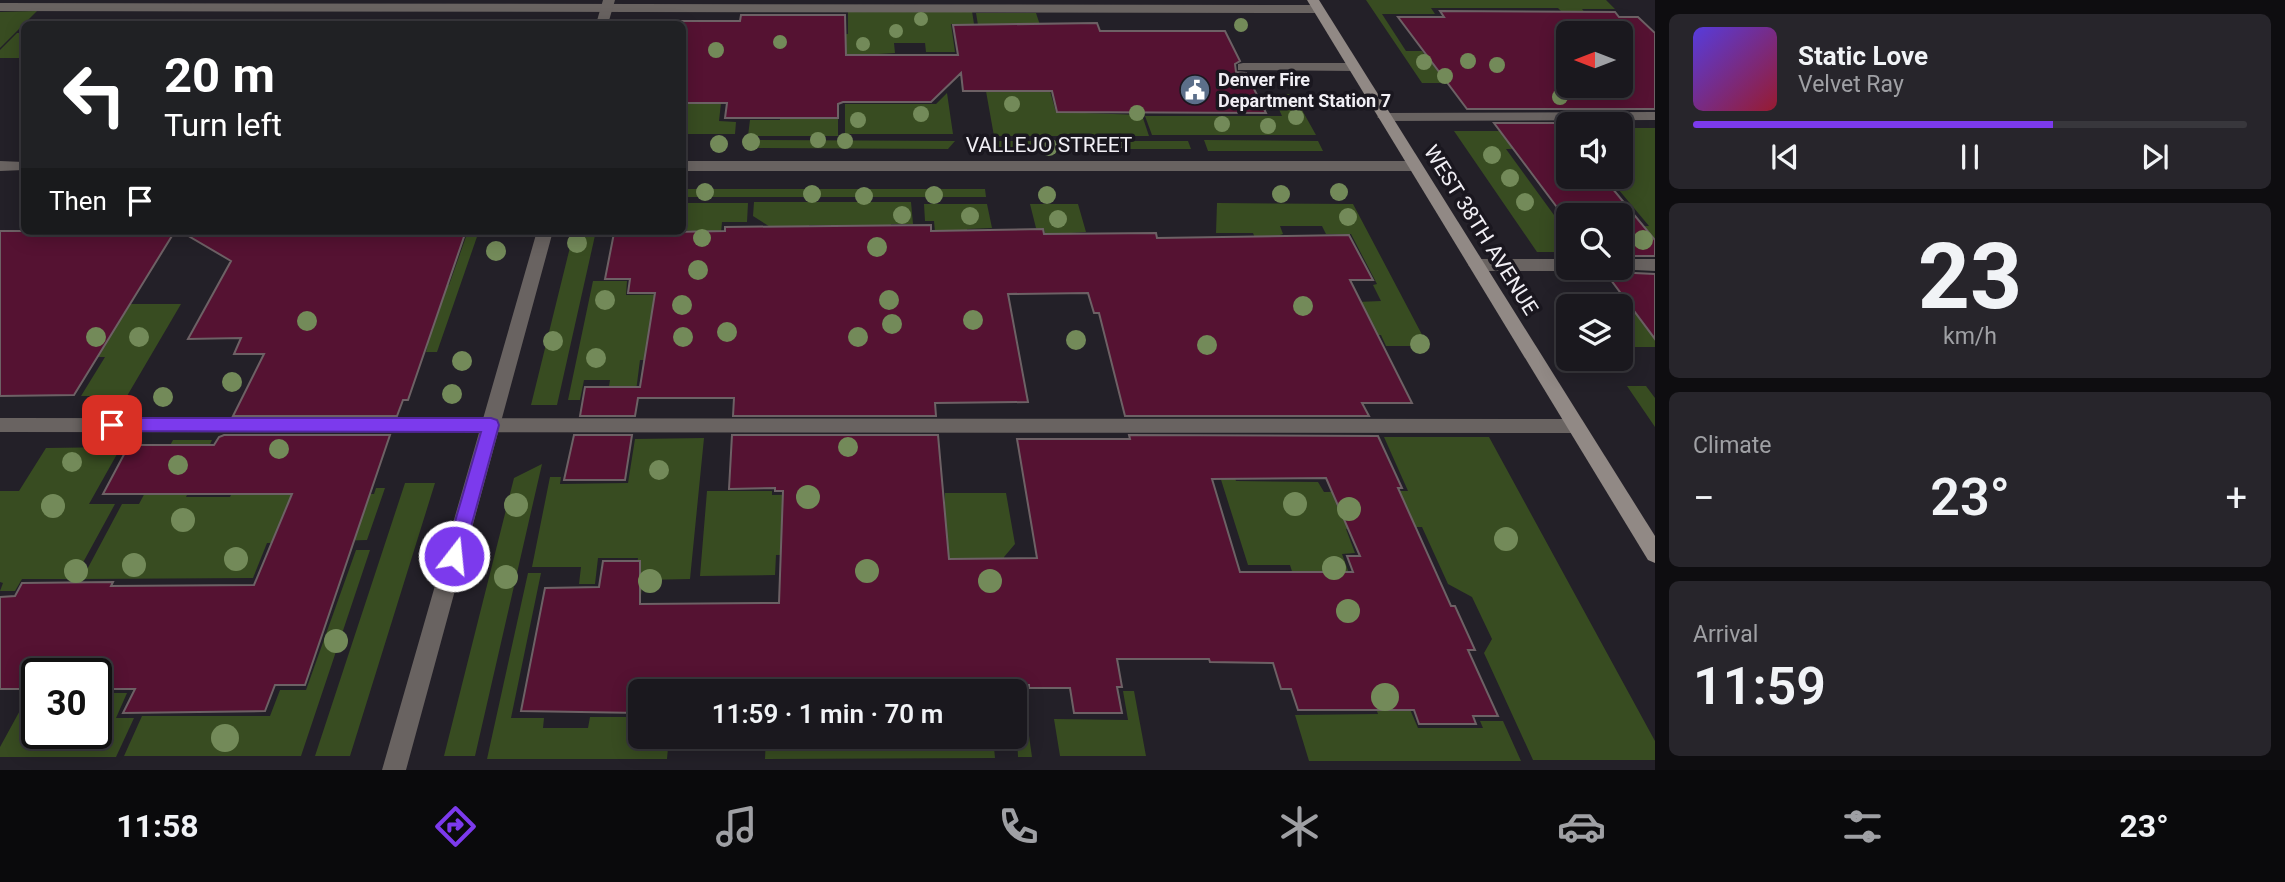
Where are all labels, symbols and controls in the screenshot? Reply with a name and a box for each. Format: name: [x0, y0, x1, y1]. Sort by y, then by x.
north arrow: [1556, 21, 1633, 98]
map controls: [1556, 21, 1633, 371]
text: Static Love: [1798, 41, 1928, 71]
text: 20 m: [164, 47, 275, 104]
icon: left: [49, 49, 140, 140]
place label: Denver Fire Department Station 7: [1218, 69, 1391, 111]
text: Velvet Ray: [1798, 71, 1904, 98]
public building icon: Denver Fire Department Station 7: [1178, 73, 1212, 107]
text: Turn left: [164, 106, 282, 144]
button: sound: [1556, 112, 1633, 189]
street label: VALLEJO STREET: [966, 133, 1133, 157]
icon: previous: [1766, 138, 1804, 176]
icon: pause: [1951, 138, 1989, 176]
icon: next: [2136, 138, 2174, 176]
street label: WEST 38TH AVENUE: [1419, 141, 1543, 319]
icon: arrive: [121, 182, 159, 220]
text: Then: [49, 186, 107, 216]
button: search: [1556, 203, 1633, 280]
text: 23: [1918, 224, 2022, 330]
button: layers: [1556, 294, 1633, 371]
text: km/h: [1943, 323, 1997, 350]
pin: [82, 395, 142, 455]
icon: arrive: [93, 406, 131, 444]
text: Climate: [1693, 432, 1772, 459]
text: 23°: [1930, 467, 2010, 528]
text: −: [1693, 476, 1715, 520]
text: +: [2225, 476, 2247, 520]
position arrow: [417, 519, 491, 593]
text: Arrival: [1693, 621, 1758, 648]
text: 11:59: [1693, 656, 1826, 717]
speed limit sign: 30: [21, 658, 112, 749]
text: 11:59 · 1 min · 70 m: [712, 699, 943, 729]
icon: directions: [431, 802, 480, 851]
icon: music: [712, 802, 761, 851]
icon: phone: [994, 802, 1043, 851]
icon: climate: [1275, 802, 1324, 851]
icon: car: [1557, 802, 1606, 851]
icon: filters: [1838, 802, 1887, 851]
text: 11:58: [116, 807, 199, 845]
text: 23°: [2120, 807, 2169, 845]

